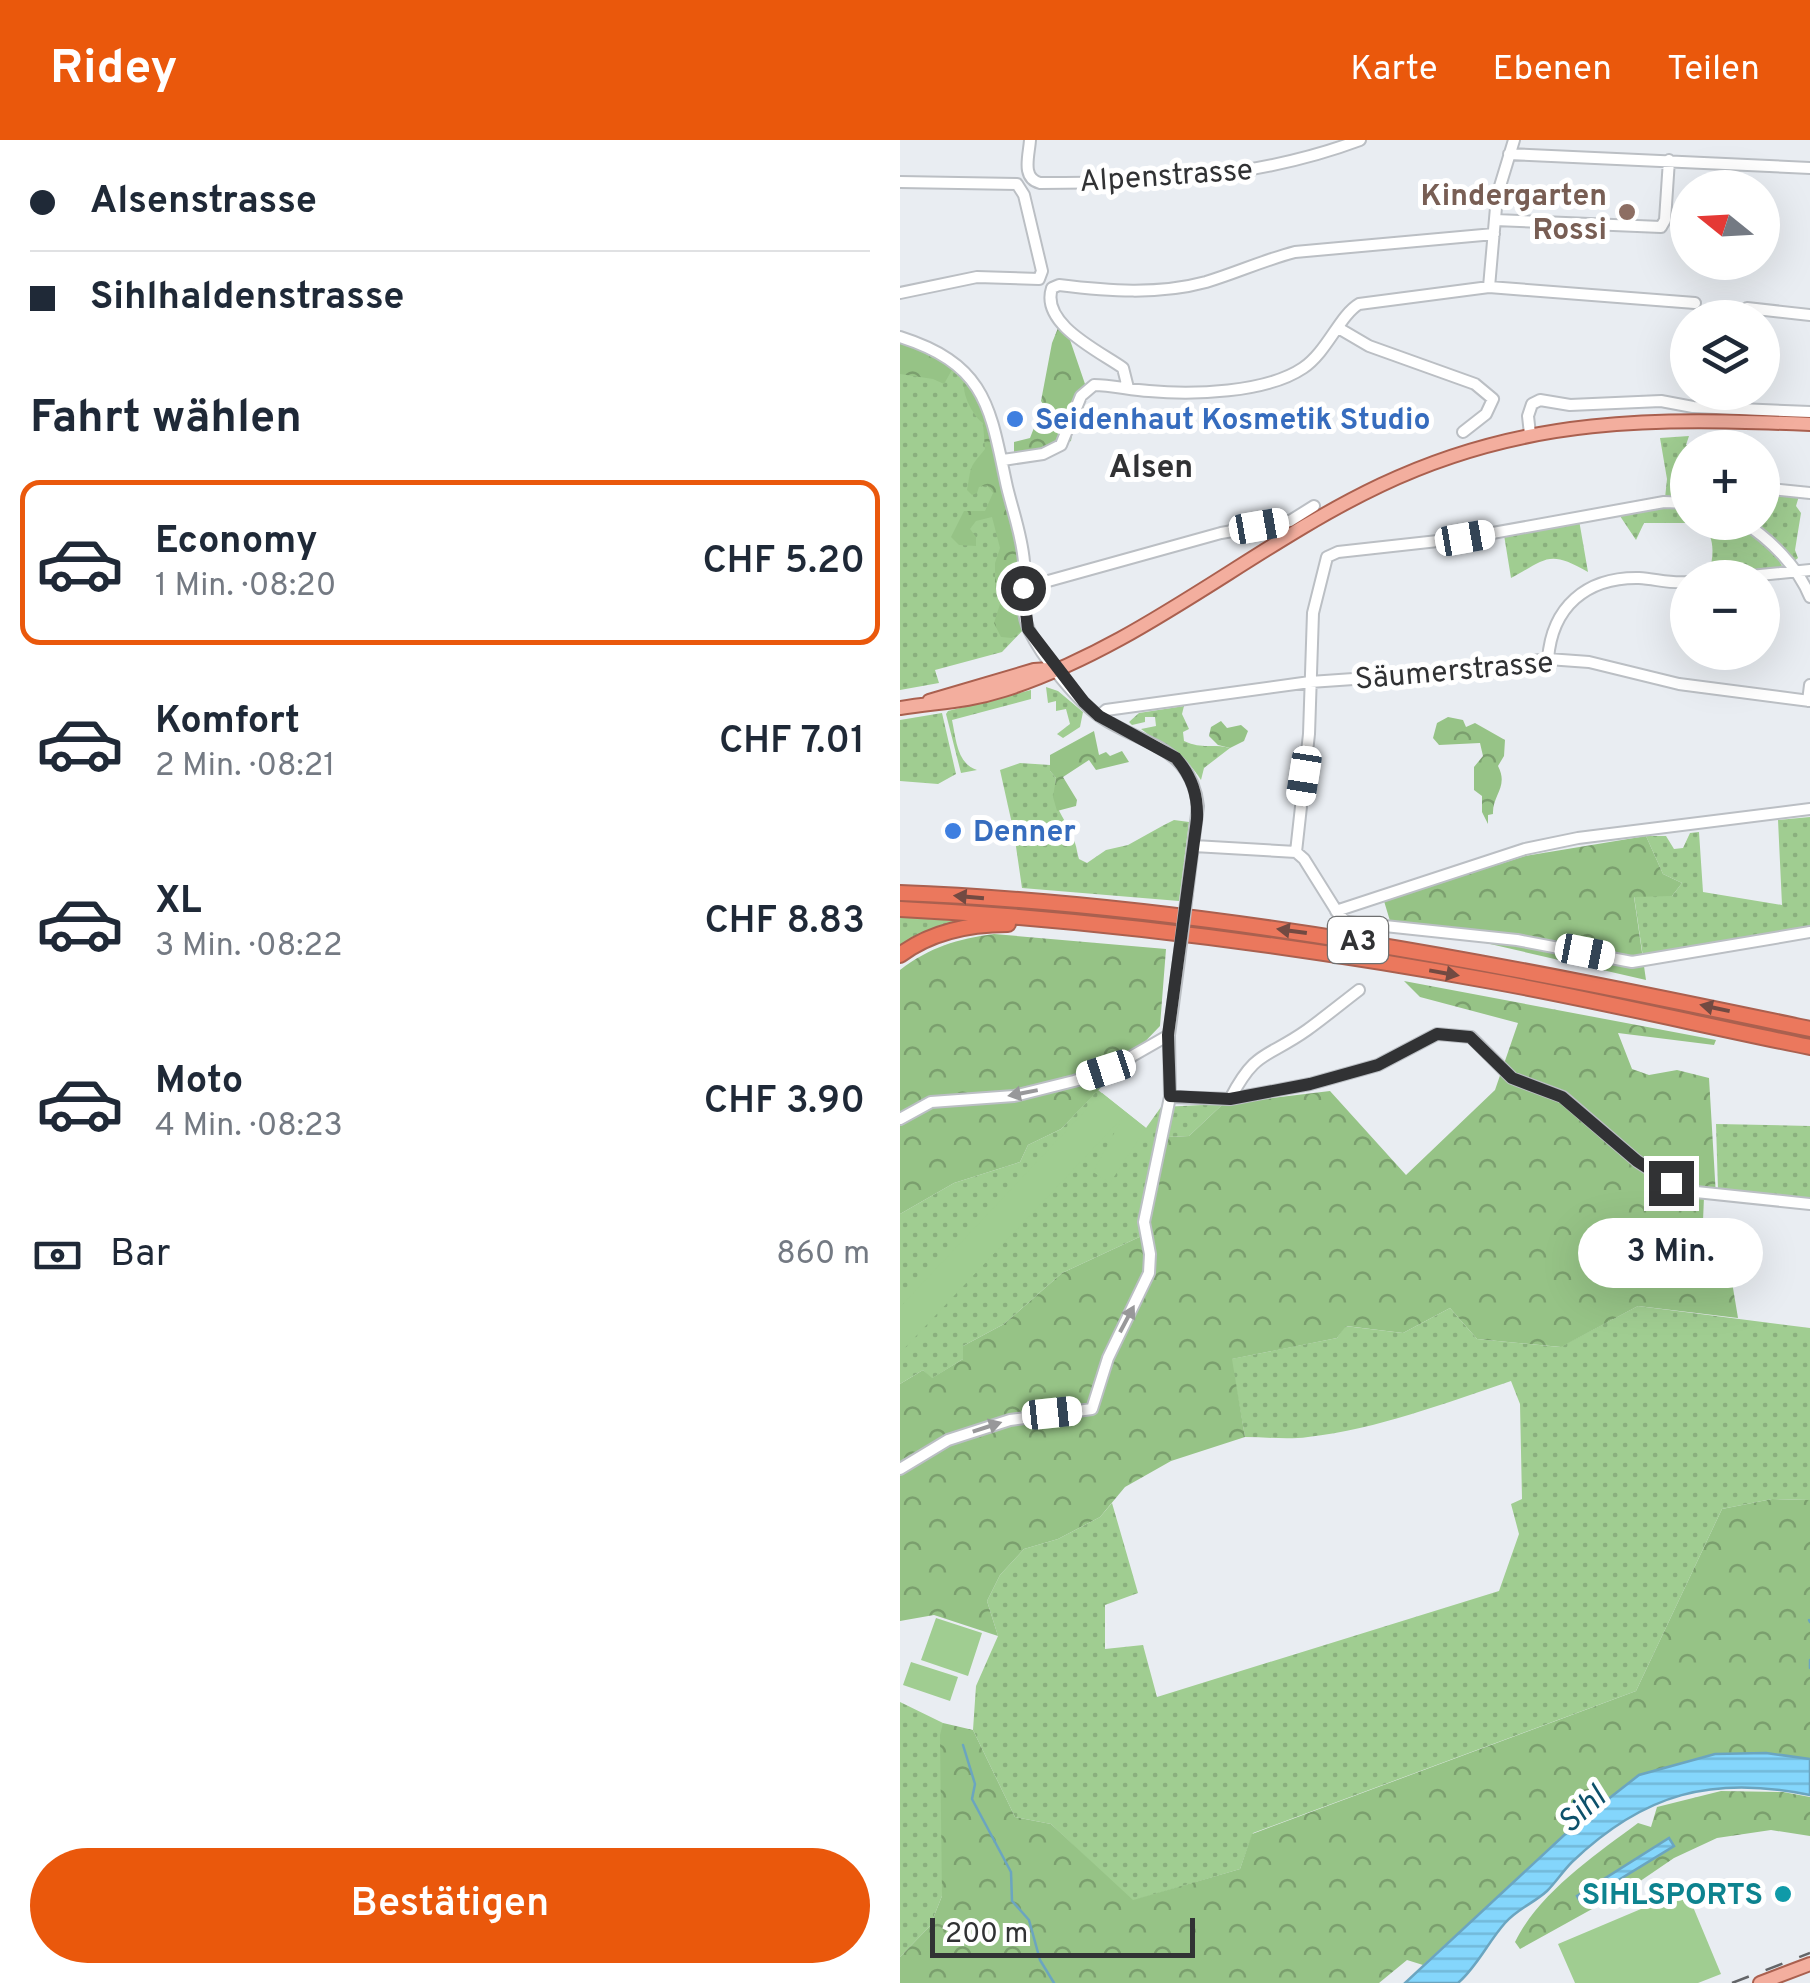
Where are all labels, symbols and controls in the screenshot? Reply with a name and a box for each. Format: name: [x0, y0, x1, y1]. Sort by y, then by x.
text: Ridey: [50, 40, 177, 100]
text: Karte: [1350, 48, 1437, 92]
text: Ebenen: [1492, 48, 1612, 92]
text: Teilen: [1667, 48, 1760, 92]
street label: Alpenstrasse: [1078, 153, 1254, 202]
north arrow: [1670, 170, 1780, 280]
map controls: [1670, 170, 1780, 670]
text: Alsenstrasse: [90, 178, 317, 227]
place label: Kindergarten Rossi: [1420, 179, 1607, 250]
marker: Kindergarten Rossi: [1616, 201, 1638, 223]
text: Sihlhaldenstrasse: [90, 274, 404, 323]
button: layers: [1670, 300, 1780, 410]
text: Fahrt wählen: [30, 391, 302, 448]
place label: Seidenhaut Kosmetik Studio: [1035, 403, 1430, 440]
marker: Seidenhaut Kosmetik Studio: [1004, 408, 1026, 430]
button: +: [1670, 430, 1780, 540]
district label: Alsen: [1109, 449, 1193, 489]
car: [1227, 506, 1291, 546]
icon: car: [35, 518, 125, 608]
text: Economy: [155, 518, 317, 567]
car: [1433, 518, 1497, 558]
text: CHF 5.20: [703, 538, 865, 587]
button: −: [1670, 560, 1780, 670]
route start: [1001, 566, 1046, 611]
text: 1 Min. · 08:20: [155, 567, 336, 607]
street label: Säumerstrasse: [1353, 645, 1555, 700]
icon: car: [35, 698, 125, 788]
text: Komfort: [155, 698, 300, 747]
text: CHF 7.01: [719, 718, 865, 767]
car: [1284, 744, 1324, 808]
text: 2 Min. · 08:21: [155, 747, 335, 787]
place label: Denner: [973, 815, 1076, 852]
marker: Denner: [942, 820, 964, 842]
icon: car: [35, 878, 125, 968]
text: XL: [155, 878, 202, 927]
one-way arrow: [952, 888, 984, 904]
text: CHF 8.83: [704, 898, 865, 947]
road number: A3: [1328, 917, 1388, 963]
one-way arrow: [1276, 922, 1307, 938]
text: 3 Min. · 08:22: [155, 927, 343, 967]
car: [1553, 932, 1617, 972]
one-way arrow: [1428, 966, 1460, 981]
one-way arrow: [1699, 1000, 1730, 1016]
car: [1073, 1046, 1139, 1094]
icon: car: [35, 1058, 125, 1148]
text: Moto: [155, 1058, 243, 1107]
text: CHF 3.90: [704, 1078, 865, 1127]
one-way arrow: [1007, 1086, 1038, 1101]
text: 4 Min. · 08:23: [155, 1107, 343, 1147]
route end: [1649, 1161, 1694, 1206]
callout: 3 Min.: [1578, 1218, 1764, 1288]
icon: cash: [30, 1228, 85, 1283]
text: Bar: [110, 1231, 171, 1280]
text: 3 Min.: [1626, 1233, 1715, 1273]
text: 860 m: [776, 1235, 870, 1275]
one-way arrow: [1118, 1304, 1135, 1333]
car: [1021, 1395, 1083, 1431]
one-way arrow: [973, 1419, 1003, 1434]
water label: Sihl: [1550, 1778, 1617, 1843]
button: Bestätigen: [30, 1848, 870, 1963]
place label: SIHLSPORTS: [1582, 1878, 1763, 1915]
marker: SIHLSPORTS: [1772, 1883, 1794, 1905]
scale bar: [930, 1913, 1195, 1958]
text: 200 m: [945, 1917, 1028, 1953]

